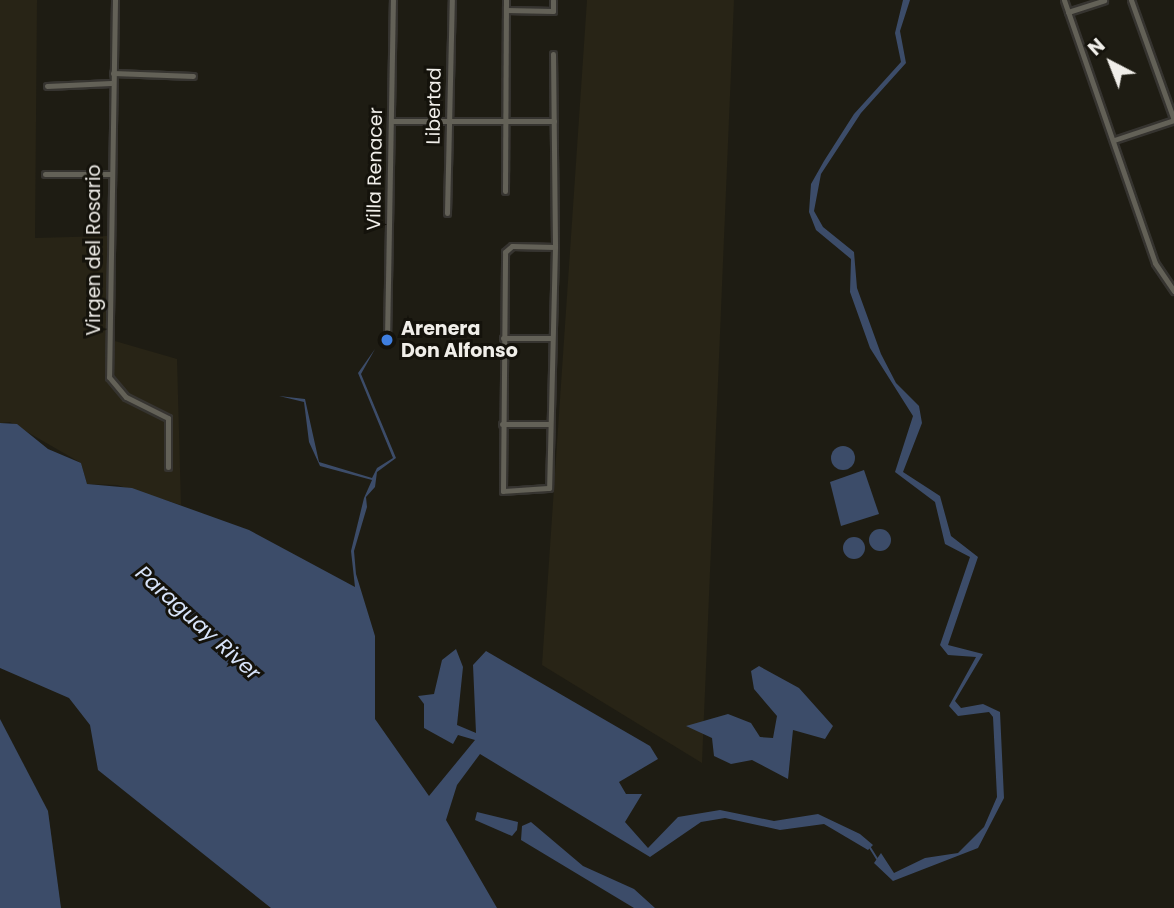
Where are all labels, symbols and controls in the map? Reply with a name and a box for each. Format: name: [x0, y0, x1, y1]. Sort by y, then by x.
north arrow: [1076, 28, 1146, 98]
text: N: [1082, 32, 1111, 62]
street label: Libertad: [422, 67, 446, 145]
street label: Villa Renacer: [363, 107, 387, 231]
street label: Virgen del Rosario: [83, 164, 105, 336]
place label: Arenera Don Alfonso: [401, 318, 518, 362]
marker: Arenera Don Alfonso: [379, 332, 395, 348]
water label: Paraguay River: [131, 560, 265, 686]

